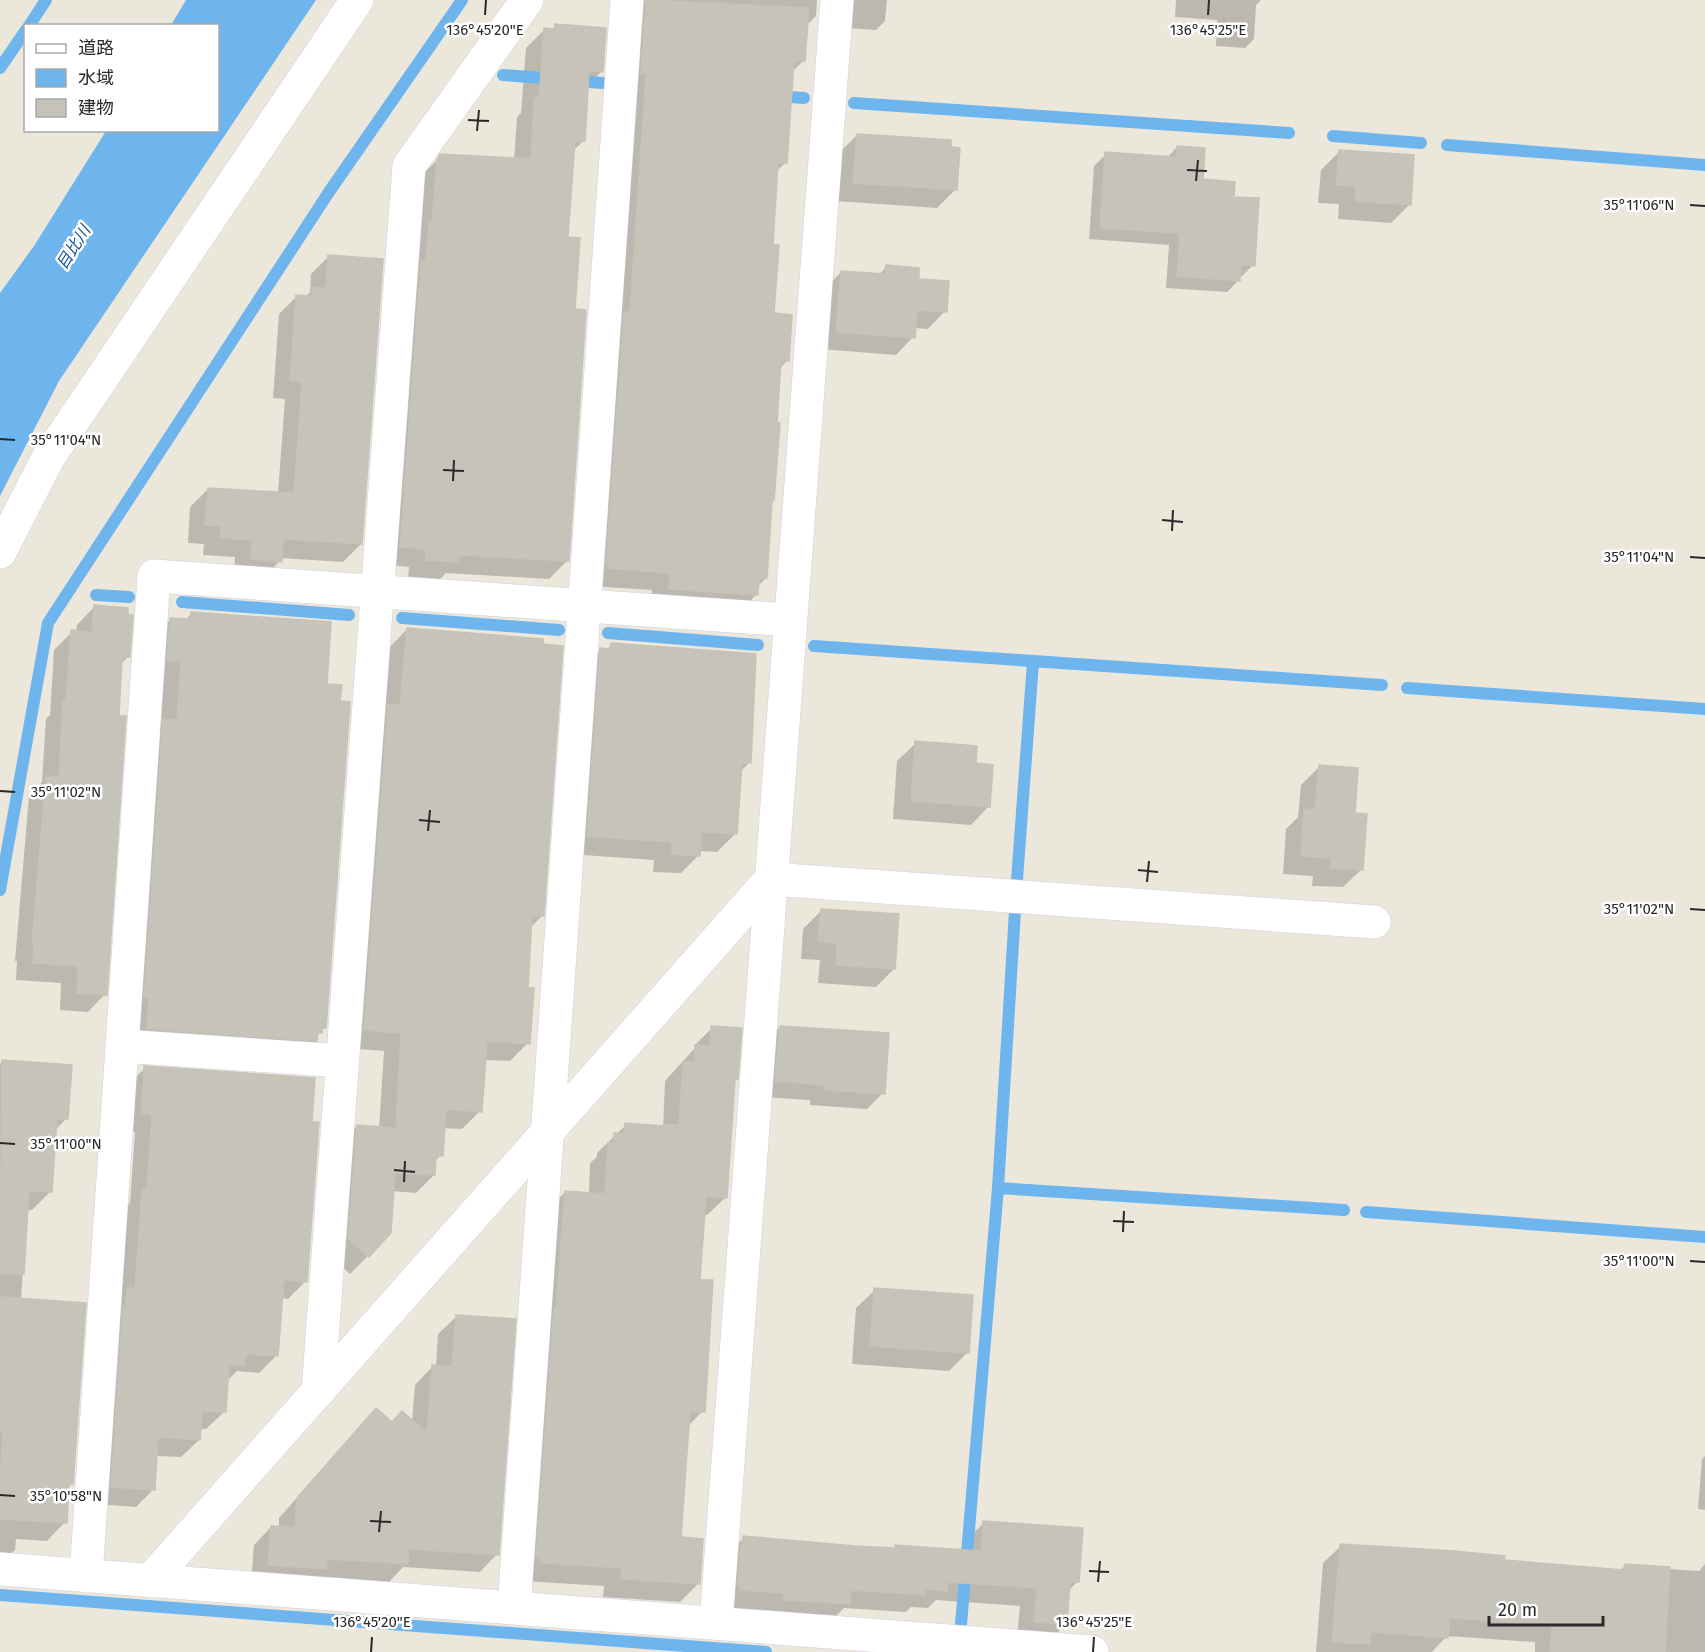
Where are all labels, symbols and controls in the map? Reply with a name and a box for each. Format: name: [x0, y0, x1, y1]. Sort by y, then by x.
text: 136°45'20"E: [446, 21, 524, 39]
text: 136°45'25"E: [1170, 21, 1246, 39]
legend: [24, 24, 219, 132]
text: 道路: [78, 37, 114, 59]
text: 水域: [78, 67, 114, 89]
text: 建物: [78, 97, 114, 119]
text: 35°11'06"N: [1604, 196, 1674, 214]
water label: 目比川: [53, 220, 95, 273]
text: 35°11'04"N: [31, 431, 101, 449]
text: 35°11'04"N: [1604, 548, 1674, 566]
text: 35°11'02"N: [31, 783, 101, 801]
text: 35°11'02"N: [1604, 900, 1674, 918]
text: 35°11'00"N: [30, 1135, 102, 1153]
text: 35°11'00"N: [1603, 1252, 1675, 1270]
text: 35°10'58"N: [30, 1487, 102, 1505]
scale bar: [1489, 1589, 1603, 1627]
text: 20 m: [1498, 1599, 1537, 1621]
text: 136°45'20"E: [333, 1613, 411, 1631]
text: 136°45'25"E: [1056, 1613, 1132, 1631]

